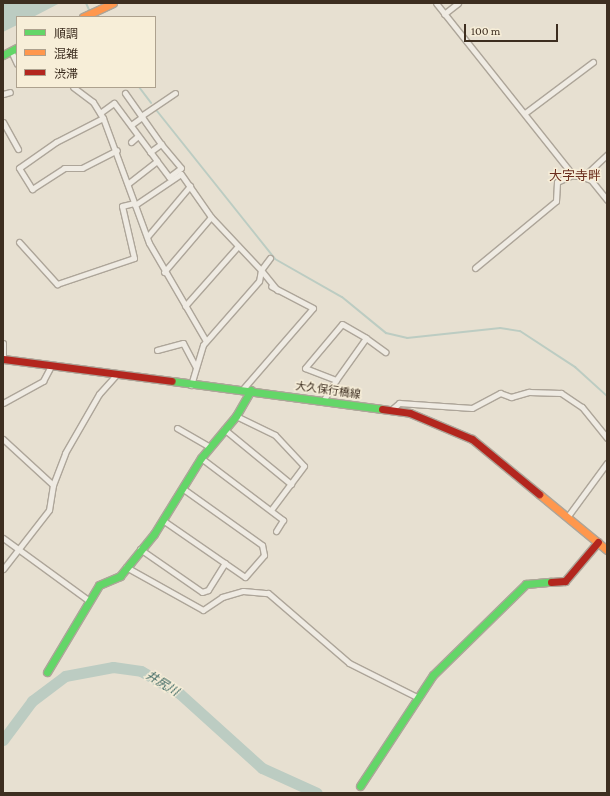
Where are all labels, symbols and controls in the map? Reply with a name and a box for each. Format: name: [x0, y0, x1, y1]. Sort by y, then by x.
legend: [16, 16, 156, 88]
scale bar: [466, 16, 560, 42]
text: 100 m: [471, 24, 500, 38]
text: 順調: [54, 27, 78, 41]
text: 混雑: [54, 47, 78, 61]
text: 渋滞: [54, 67, 78, 81]
district label: 大字寺畔: [549, 168, 601, 184]
street label: 大久保行橋線: [294, 379, 362, 401]
water label: 井尻川: [143, 668, 181, 700]

